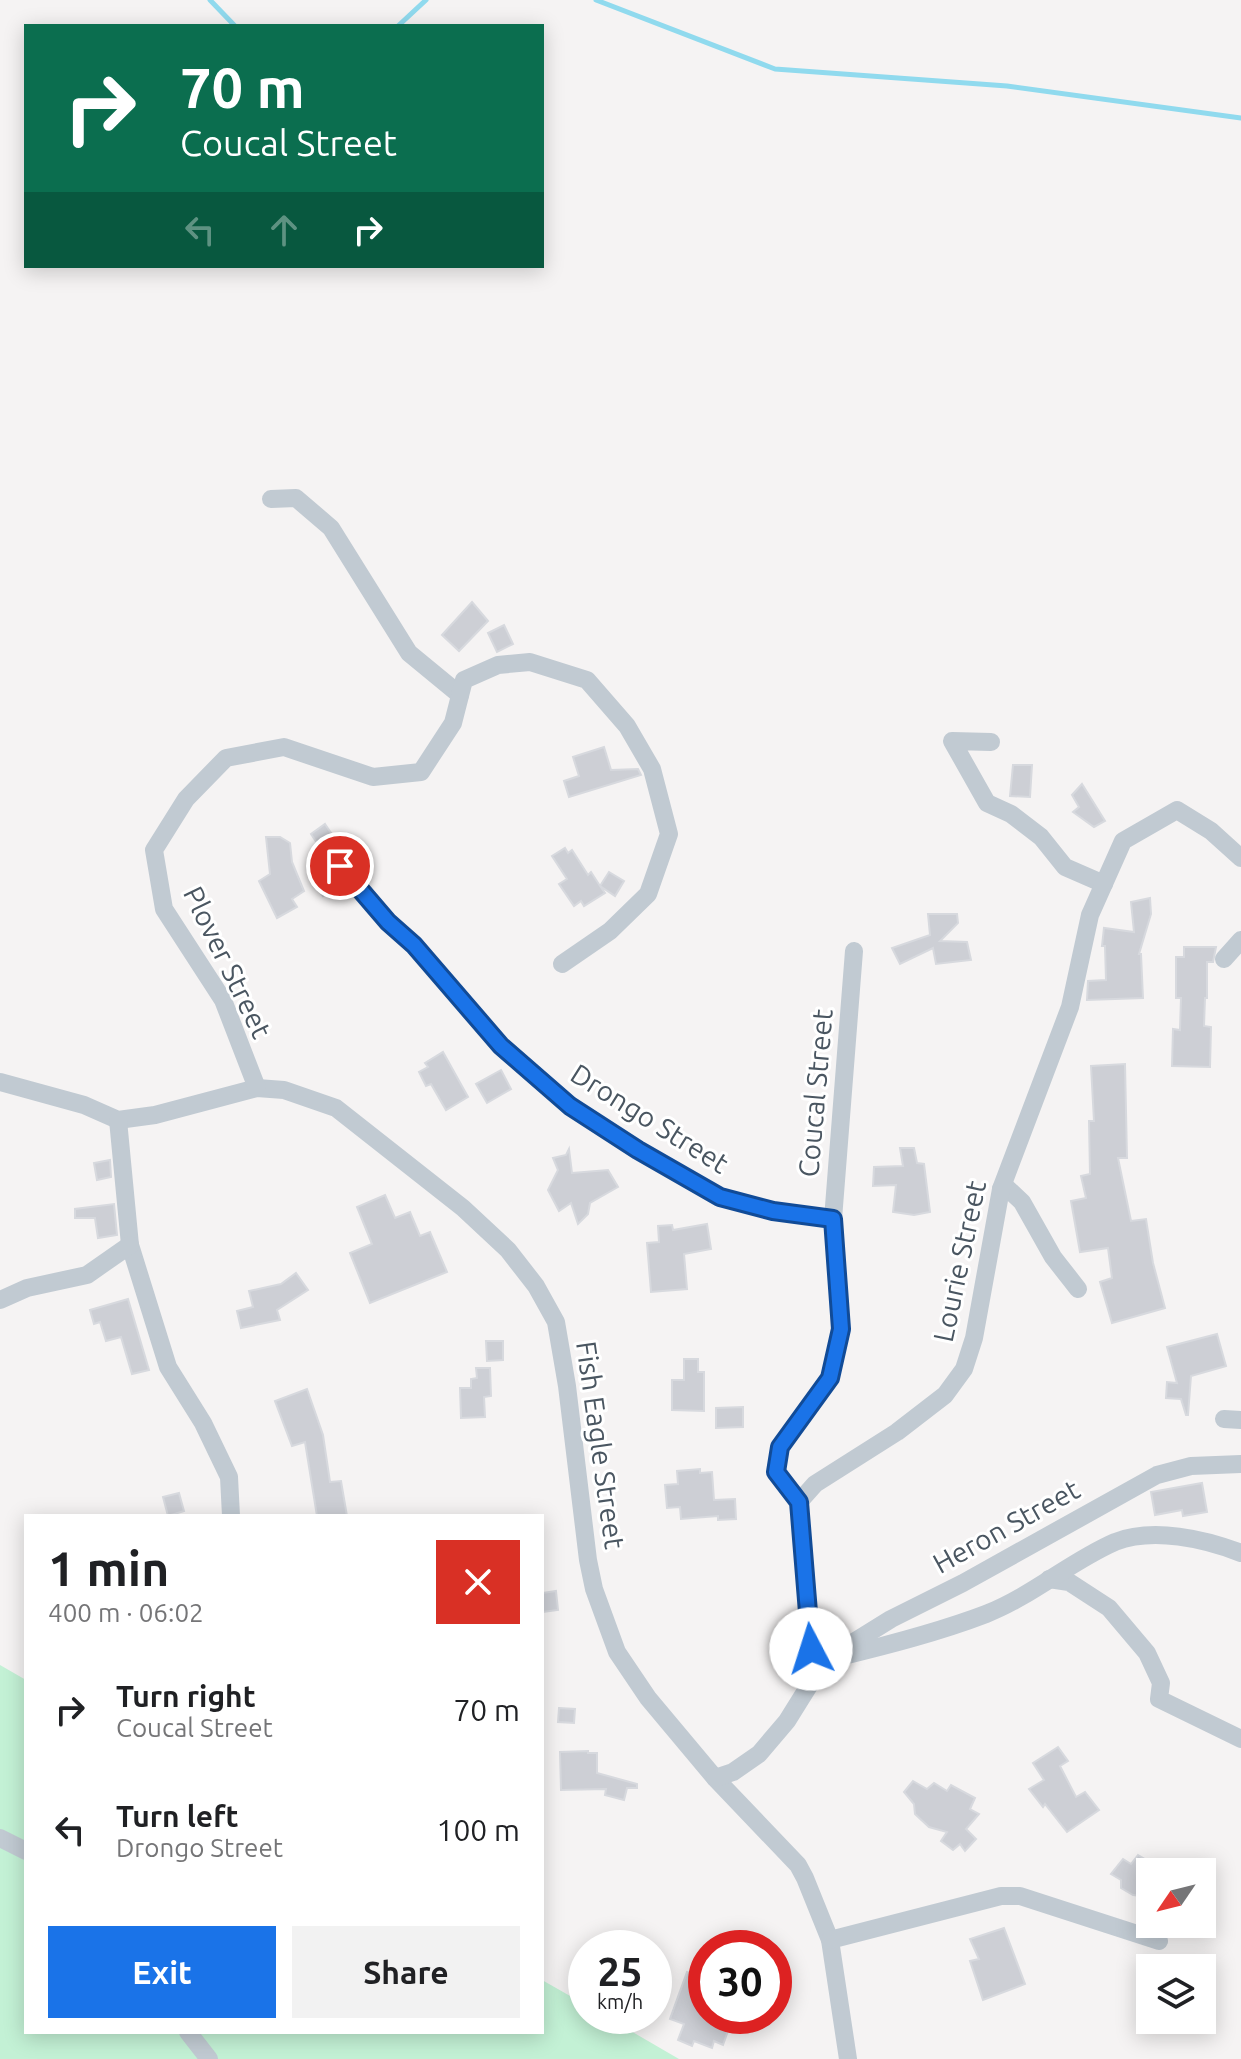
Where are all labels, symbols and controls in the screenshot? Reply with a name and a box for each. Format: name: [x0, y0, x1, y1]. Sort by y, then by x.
icon: right: [48, 56, 152, 160]
text: 70 m: [180, 56, 305, 119]
text: Coucal Street: [180, 122, 397, 163]
icon: left: [178, 208, 222, 252]
icon: ahead: [262, 208, 306, 252]
icon: right: [346, 208, 390, 252]
pin: [306, 832, 374, 900]
icon: arrive: [318, 844, 362, 888]
street label: Plover Street: [178, 881, 278, 1043]
street label: Coucal Street: [792, 1008, 838, 1178]
street label: Drongo Street: [566, 1057, 734, 1179]
street label: Lourie Street: [927, 1178, 991, 1344]
street label: Fish Eagle Street: [571, 1339, 631, 1551]
street label: Heron Street: [927, 1473, 1085, 1579]
button: close: [436, 1540, 520, 1624]
text: 1 min: [48, 1541, 169, 1595]
text: 400 m · 06:02: [48, 1598, 204, 1627]
position arrow: [769, 1607, 853, 1691]
text: Turn right: [116, 1679, 256, 1713]
icon: right: [48, 1688, 92, 1732]
text: 70 m: [453, 1693, 520, 1727]
text: Coucal Street: [116, 1713, 273, 1742]
text: Turn left: [116, 1799, 238, 1833]
icon: left: [48, 1808, 92, 1852]
text: 100 m: [436, 1813, 520, 1847]
text: Drongo Street: [116, 1833, 283, 1862]
north arrow: [1136, 1858, 1216, 1938]
map controls: [1136, 1858, 1216, 2034]
button: Exit: [48, 1926, 276, 2018]
button: Share: [292, 1926, 520, 2018]
speed limit sign: 30: [688, 1930, 792, 2034]
text: 25: [597, 1949, 643, 1994]
button: layers: [1136, 1954, 1216, 2034]
text: km/h: [597, 1990, 643, 2013]

